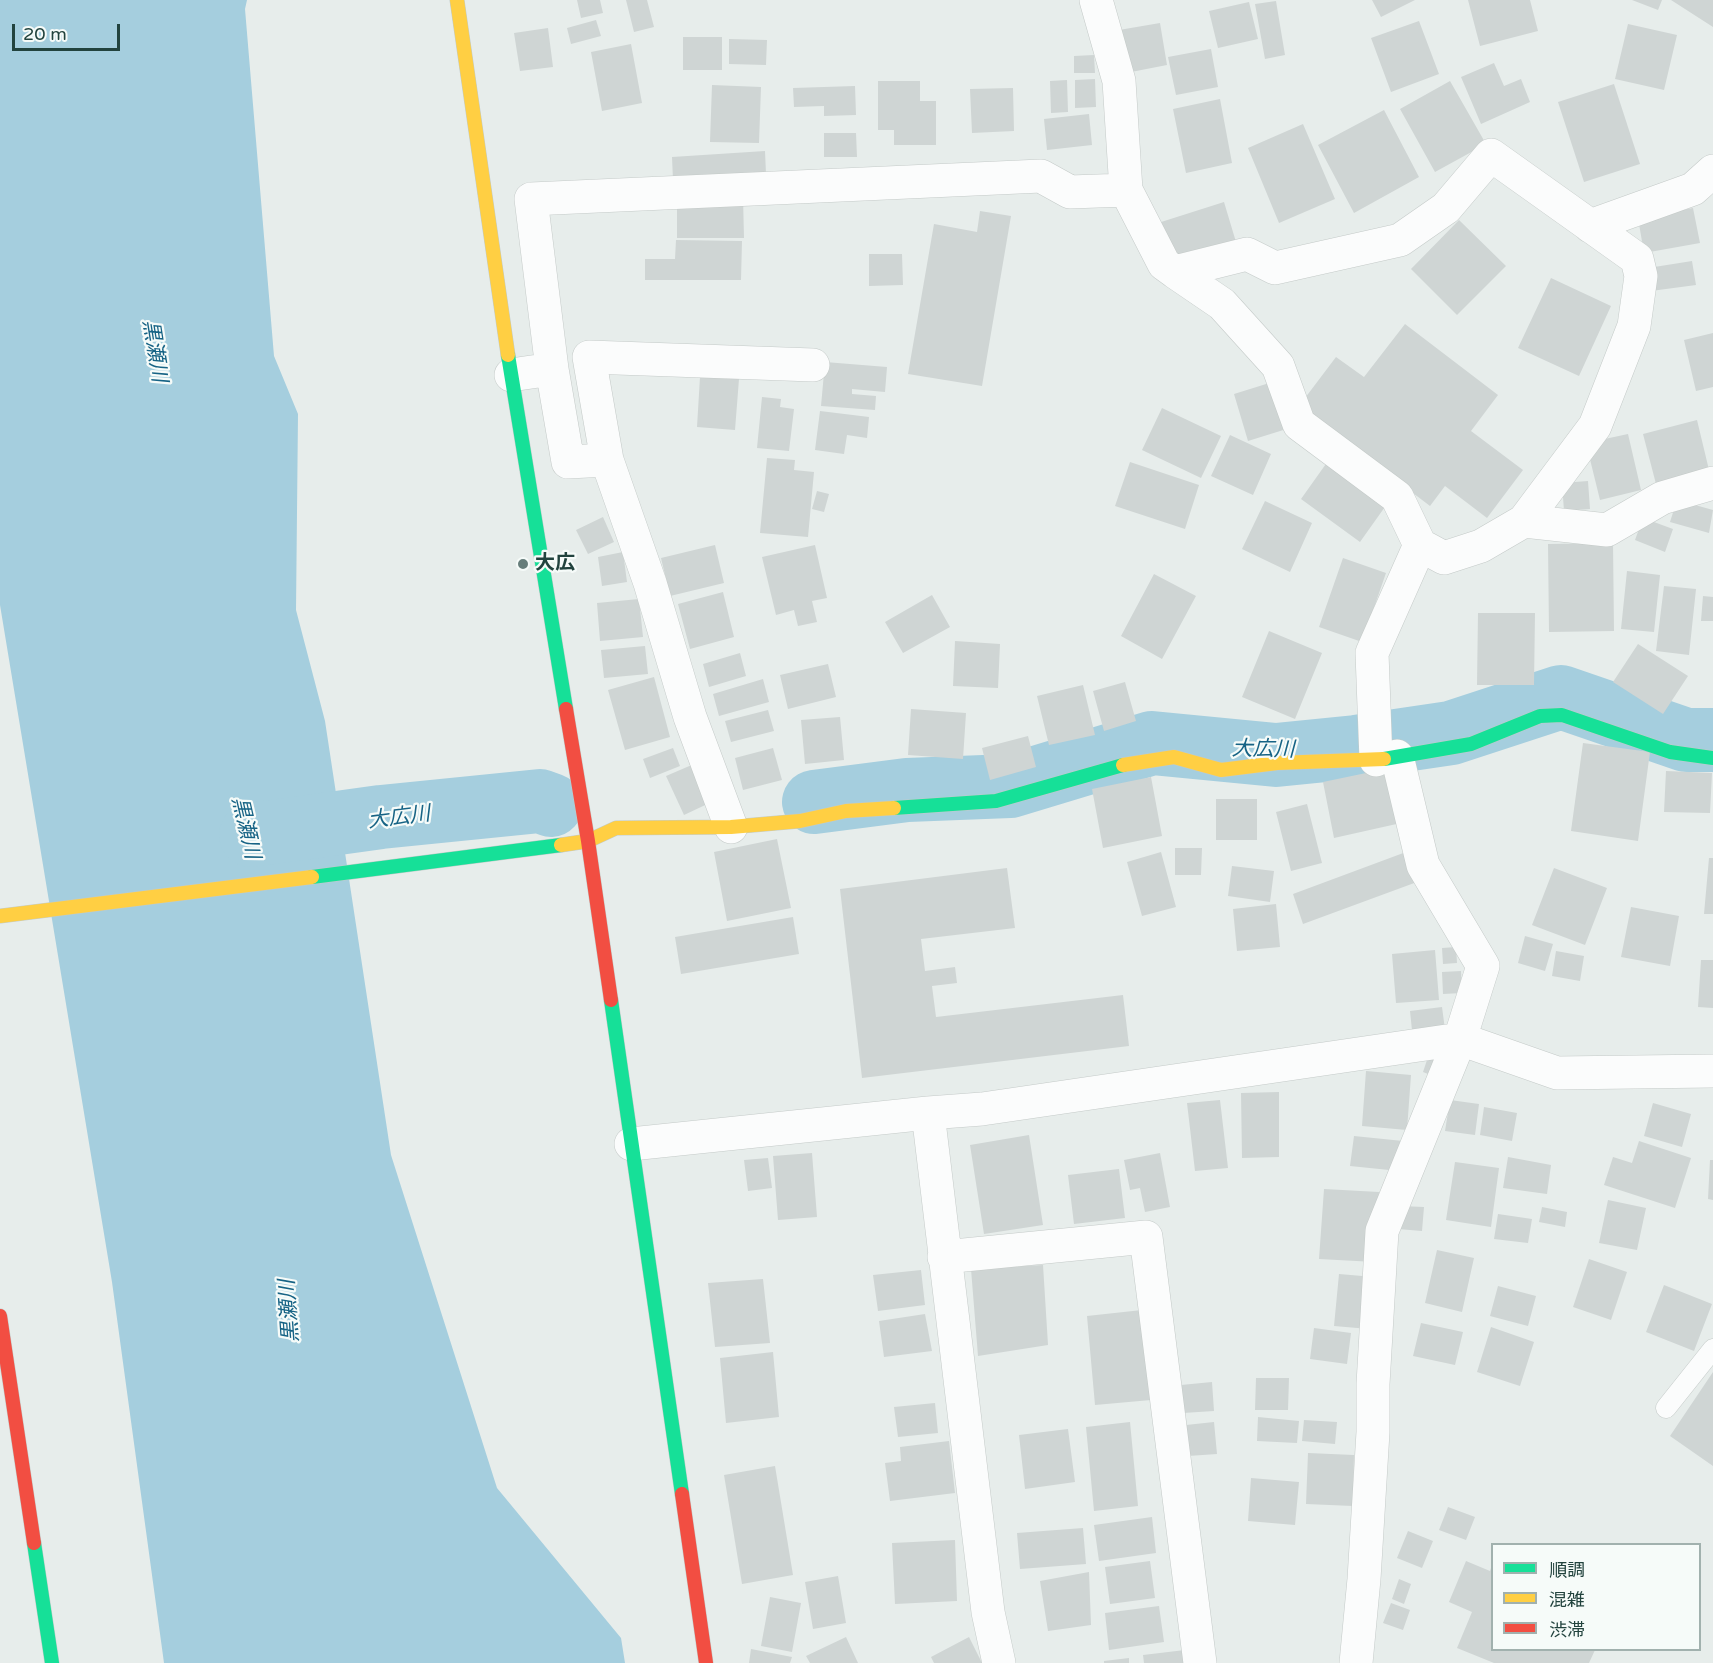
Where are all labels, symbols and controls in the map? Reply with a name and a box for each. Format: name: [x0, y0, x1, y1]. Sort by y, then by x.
scale bar: [15, 12, 123, 50]
text: 20 m: [23, 23, 67, 45]
water label: 黒瀬川: [137, 318, 171, 384]
place label: 大広: [535, 552, 575, 576]
marker: 大広: [516, 557, 530, 571]
water label: 大広川: [1231, 737, 1295, 763]
water label: 黒瀬川: [226, 794, 264, 862]
water label: 大広川: [366, 802, 432, 834]
water label: 黒瀬川: [275, 1279, 305, 1343]
legend: [1491, 1543, 1701, 1651]
text: 順調: [1549, 1559, 1585, 1581]
text: 混雑: [1549, 1589, 1585, 1611]
text: 渋滞: [1549, 1619, 1585, 1641]

